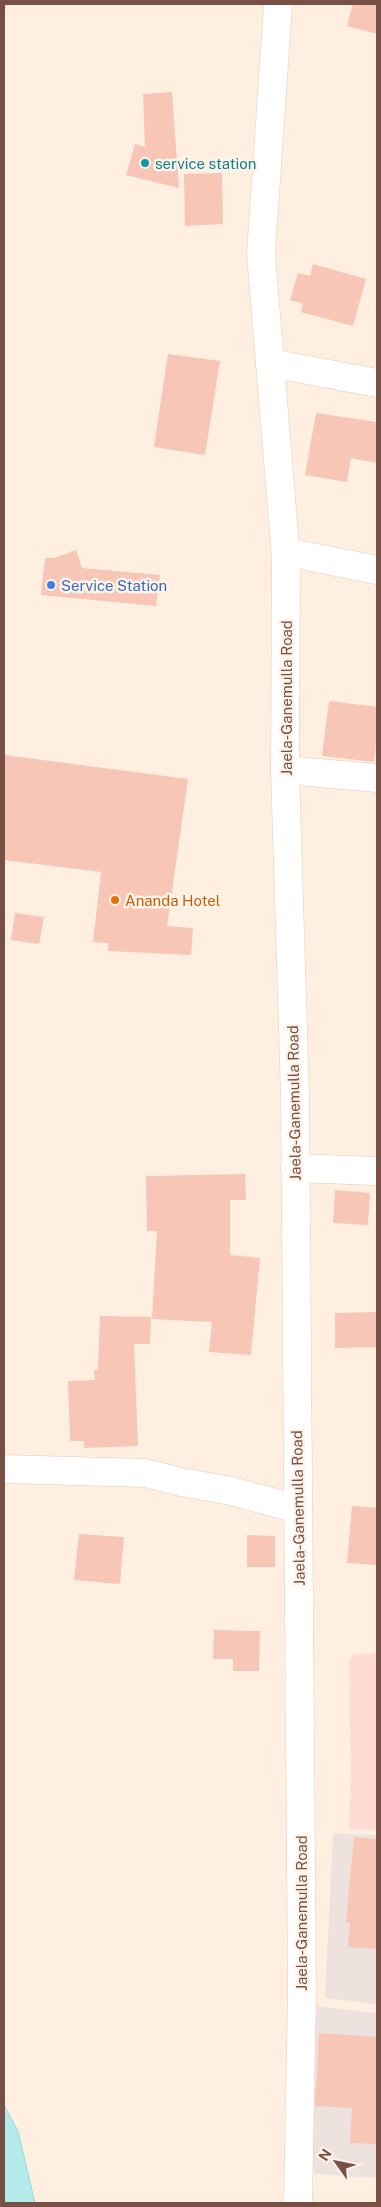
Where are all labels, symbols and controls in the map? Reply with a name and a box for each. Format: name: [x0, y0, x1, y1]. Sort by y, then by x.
place label: service station: [155, 155, 256, 172]
marker: service station: [139, 157, 151, 169]
place label: Service Station: [61, 577, 167, 594]
marker: Service Station: [45, 579, 57, 591]
street label: Jaela-Ganemulla Road: [278, 620, 295, 776]
place label: Ananda Hotel: [125, 892, 220, 909]
marker: Ananda Hotel: [109, 894, 121, 906]
street label: Jaela-Ganemulla Road: [284, 1025, 304, 1181]
street label: Jaela-Ganemulla Road: [288, 1430, 308, 1586]
street label: Jaela-Ganemulla Road: [293, 1835, 310, 1991]
north arrow: [311, 2137, 361, 2187]
text: N: [315, 2146, 335, 2164]

